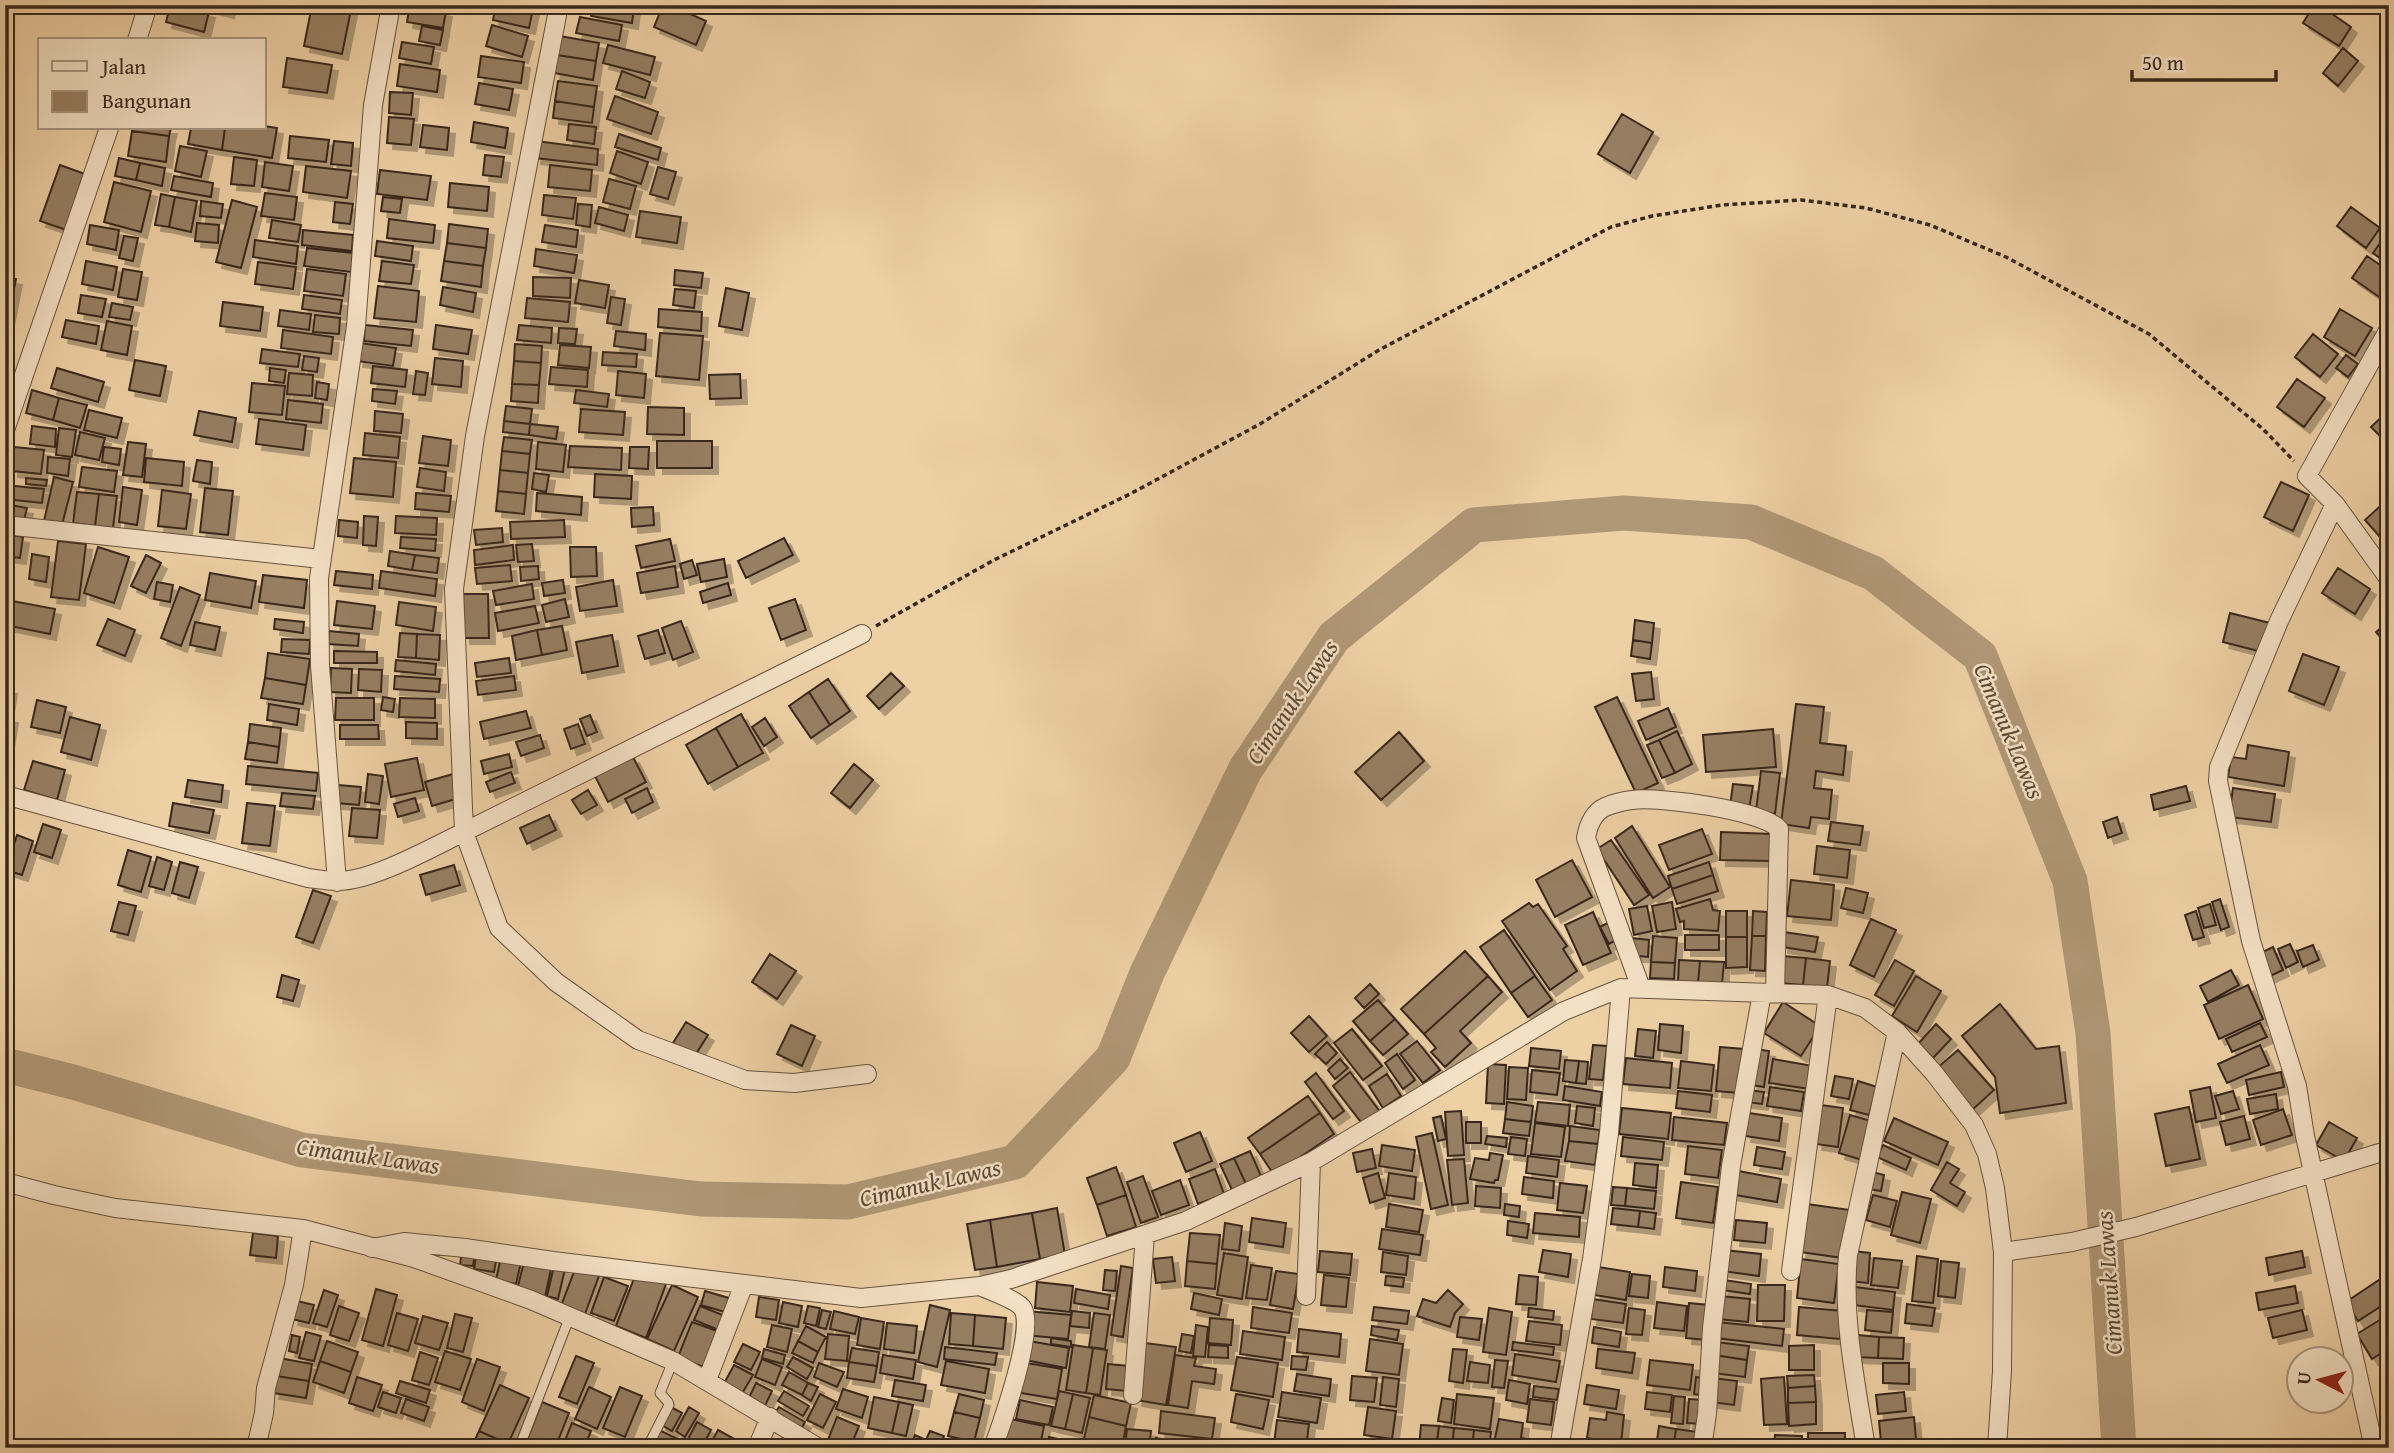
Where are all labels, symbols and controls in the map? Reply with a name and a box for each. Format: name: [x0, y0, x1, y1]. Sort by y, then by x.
legend: [38, 38, 266, 130]
scale bar: [2132, 38, 2275, 82]
text: 50 m: [2142, 47, 2184, 78]
text: Jalan: [99, 51, 146, 82]
text: Bangunan: [102, 85, 191, 116]
water label: Cimanuk Lawas: [1237, 632, 1347, 771]
water label: Cimanuk Lawas: [1965, 658, 2054, 804]
water label: Cimanuk Lawas: [294, 1128, 442, 1183]
water label: Cimanuk Lawas: [856, 1149, 1004, 1216]
water label: Cimanuk Lawas: [2086, 1210, 2131, 1356]
north arrow: [2286, 1344, 2356, 1414]
text: U: [2289, 1370, 2318, 1386]

